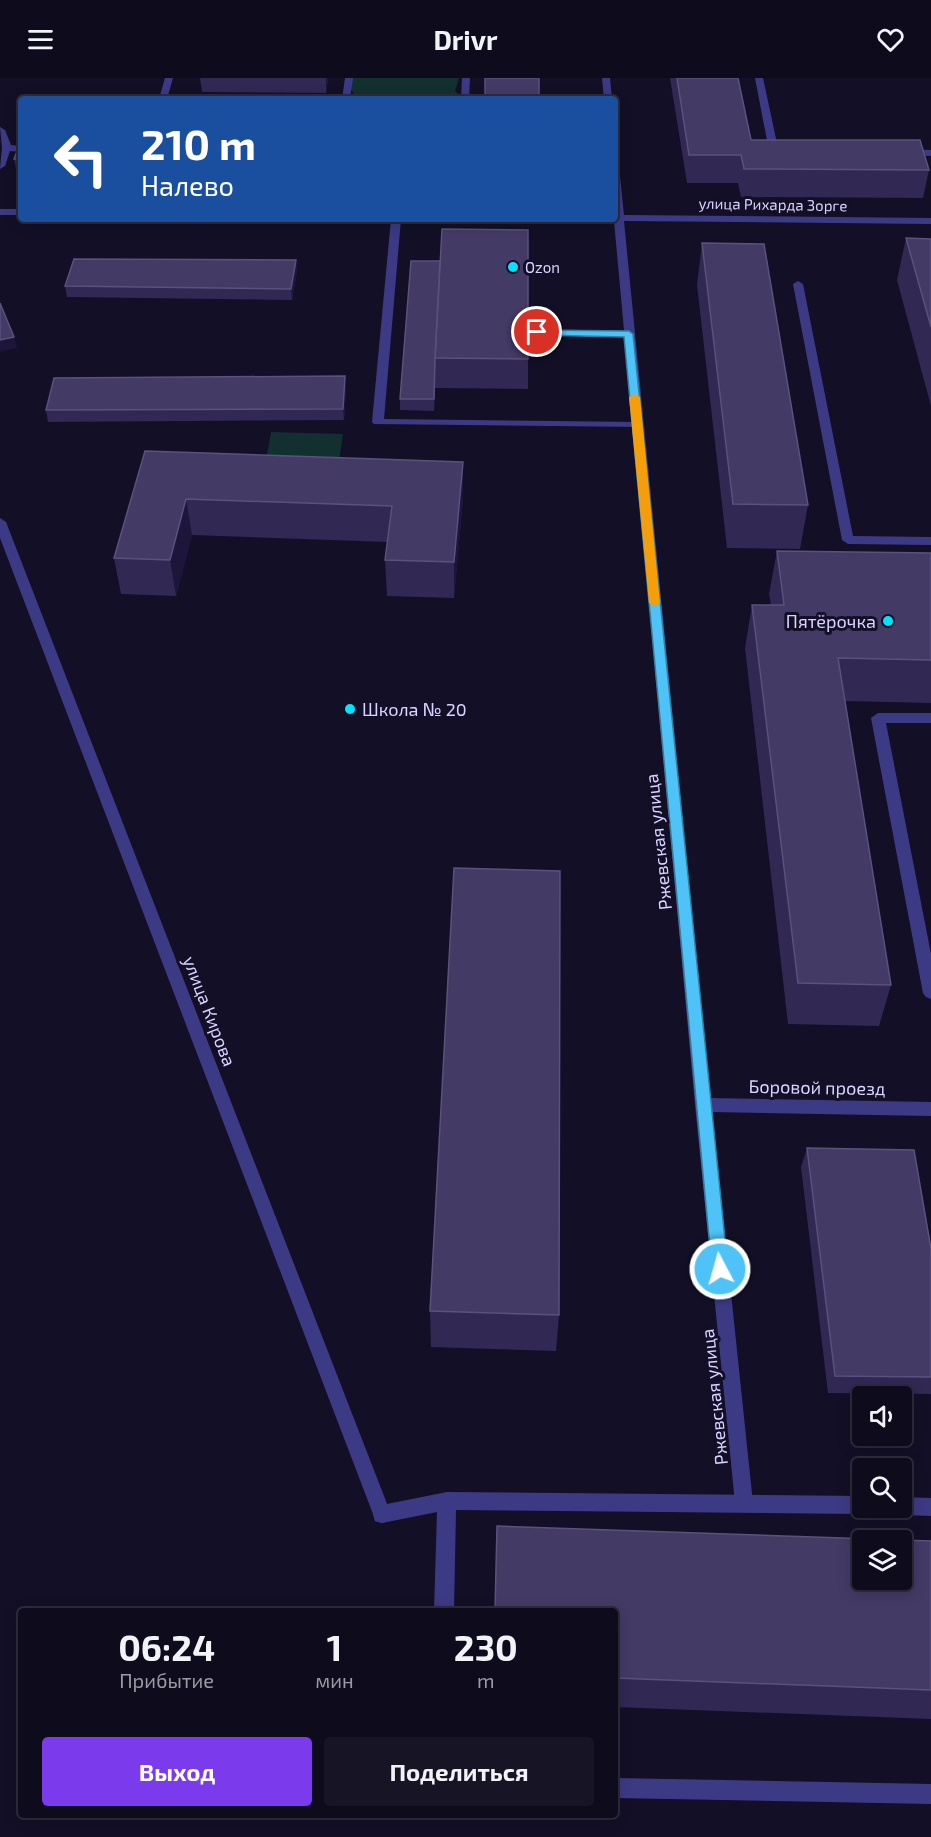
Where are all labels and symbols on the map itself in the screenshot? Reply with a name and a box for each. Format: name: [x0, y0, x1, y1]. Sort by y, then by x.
street label: улица Рихарда Зорге: [698, 194, 848, 215]
place label: Ozon: [525, 258, 560, 276]
marker: Ozon: [506, 260, 520, 274]
pin: [511, 306, 562, 357]
place label: Пятёрочка: [786, 610, 876, 632]
marker: Пятёрочка: [881, 614, 895, 628]
place label: Школа № 20: [362, 698, 467, 720]
marker: Школа № 20: [343, 702, 357, 716]
street label: Ржевская улица: [640, 773, 676, 911]
street label: улица Кирова: [179, 953, 241, 1069]
street label: Боровой проезд: [748, 1075, 886, 1099]
position arrow: [688, 1237, 752, 1301]
street label: Ржевская улица: [696, 1328, 732, 1466]

